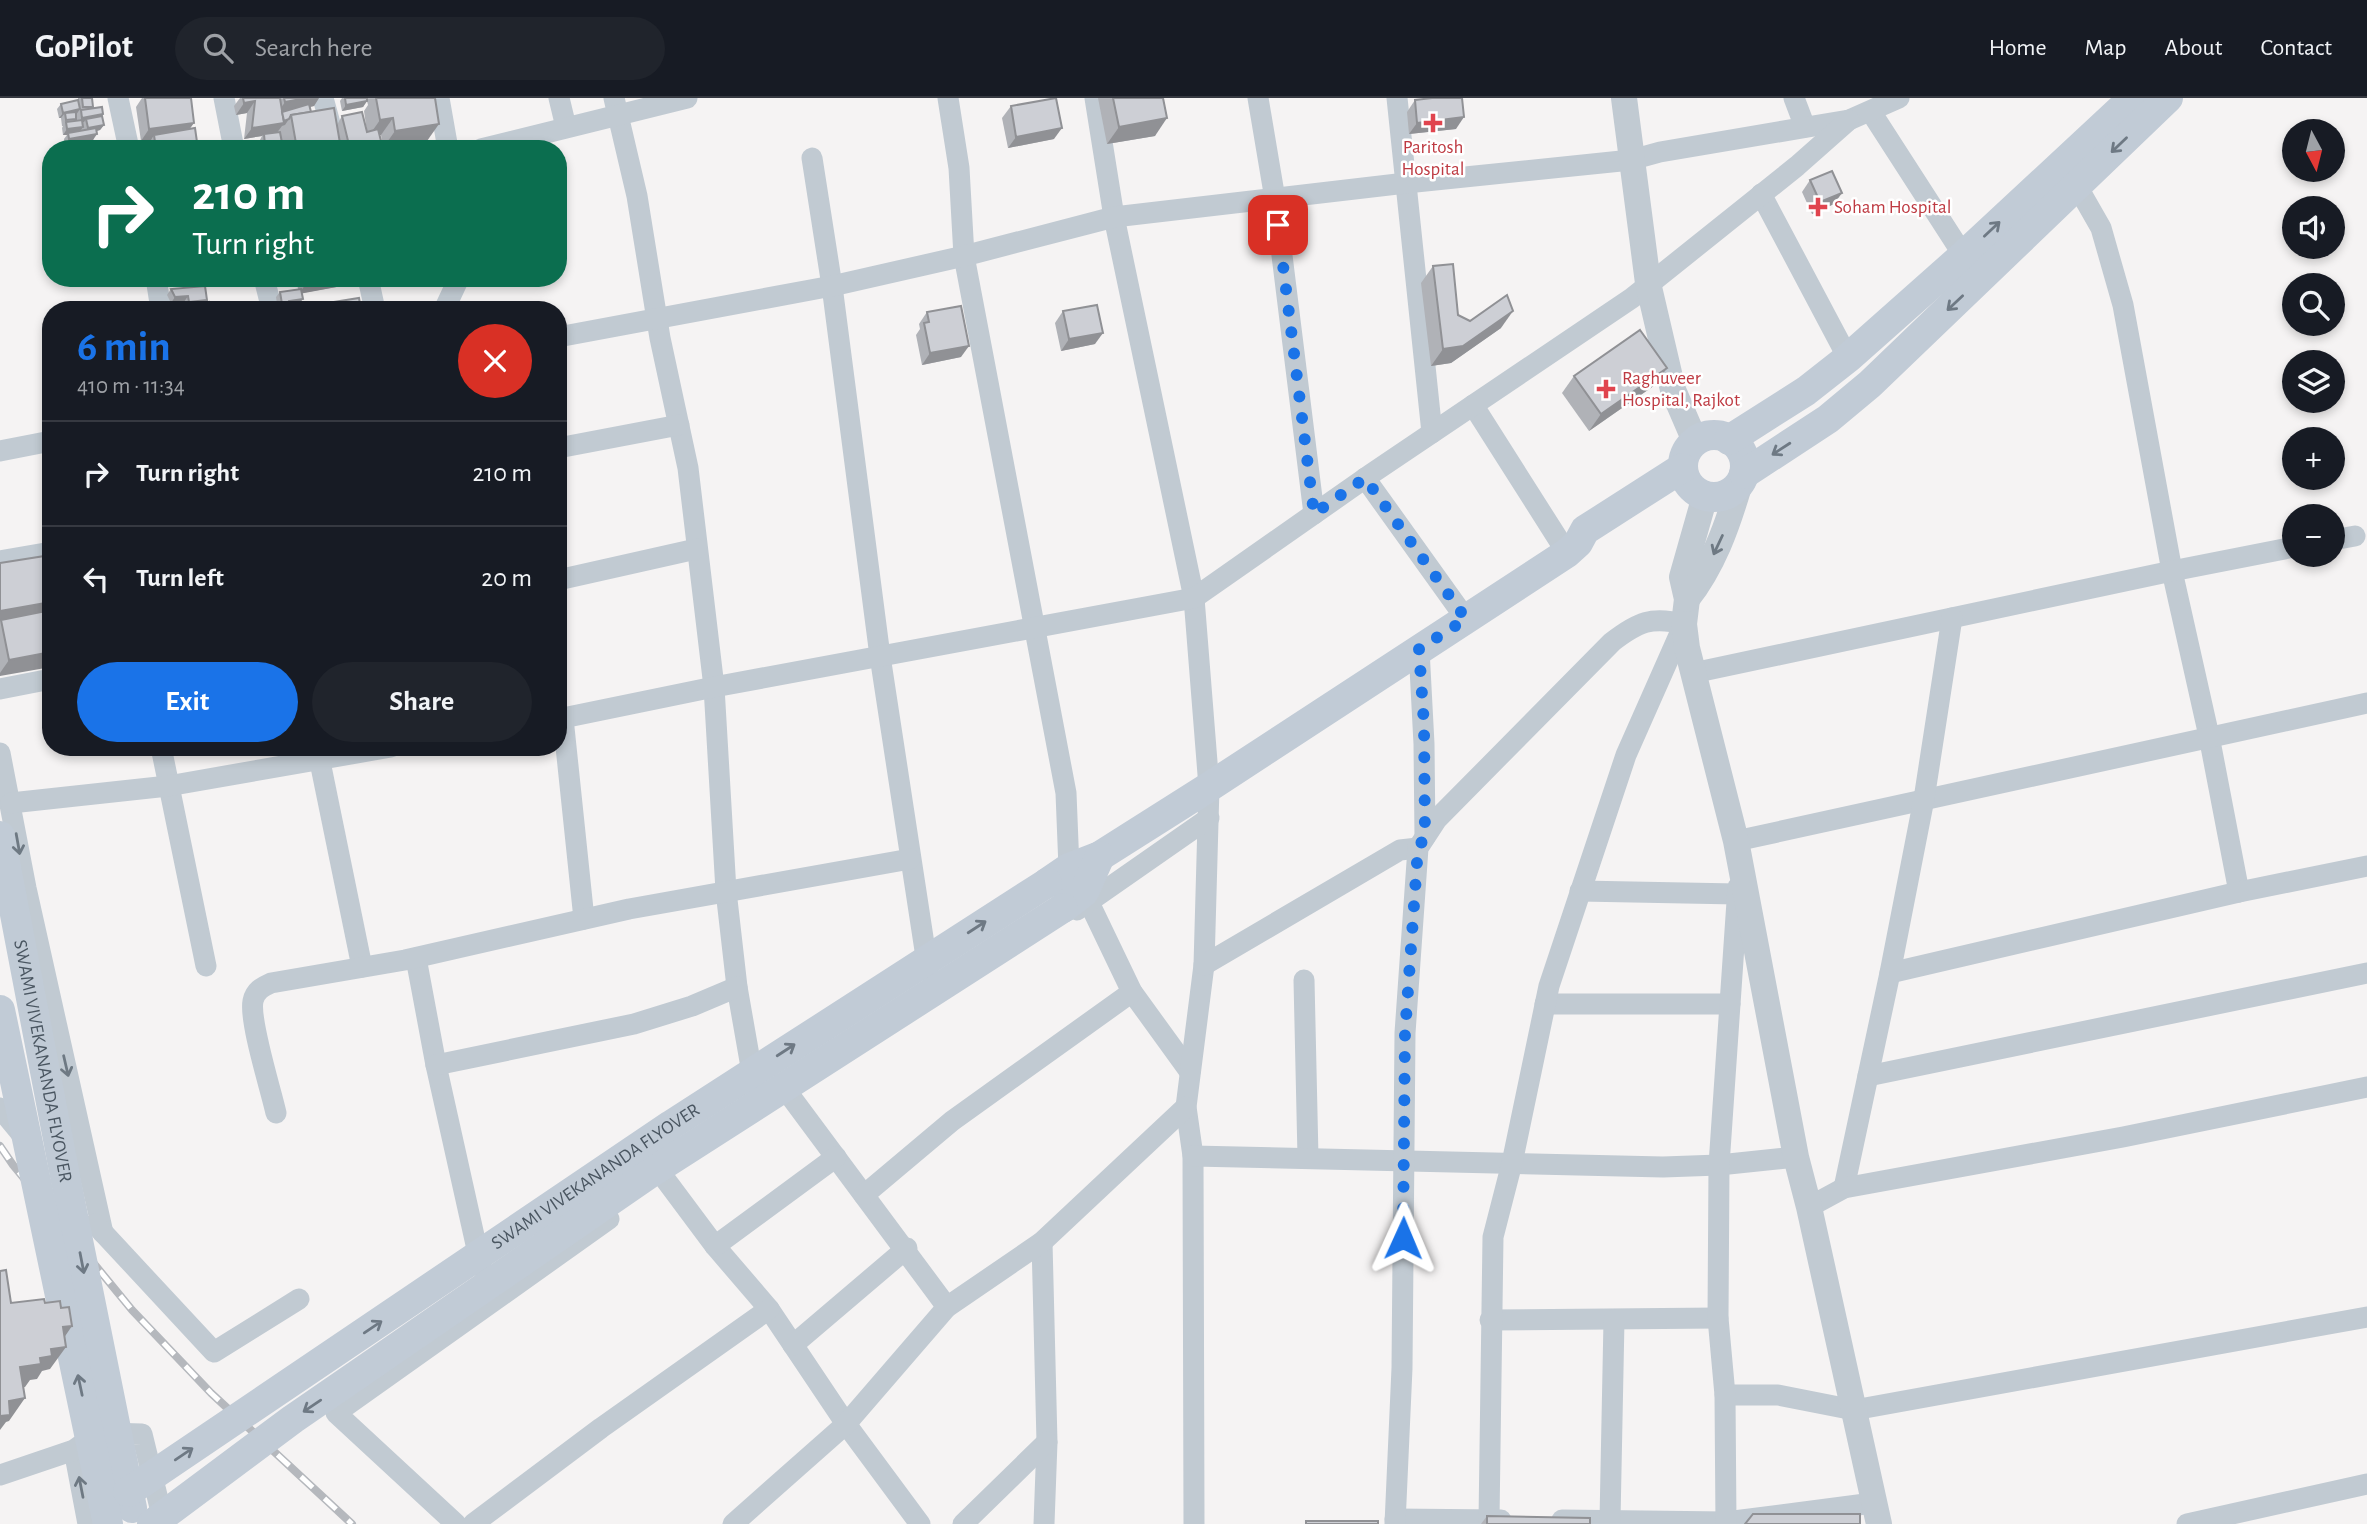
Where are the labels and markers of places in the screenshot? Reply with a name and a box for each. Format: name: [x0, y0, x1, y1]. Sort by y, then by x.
marker: Paritosh Hospital: [1423, 113, 1443, 133]
place label: Paritosh Hospital: [1402, 138, 1464, 179]
pin: [1248, 195, 1308, 255]
marker: Soham Hospital: [1808, 197, 1828, 217]
place label: Soham Hospital: [1834, 198, 1952, 217]
place label: Raghuveer Hospital, Rajkot: [1622, 369, 1740, 410]
marker: Raghuveer Hospital, Rajkot: [1596, 379, 1616, 399]

